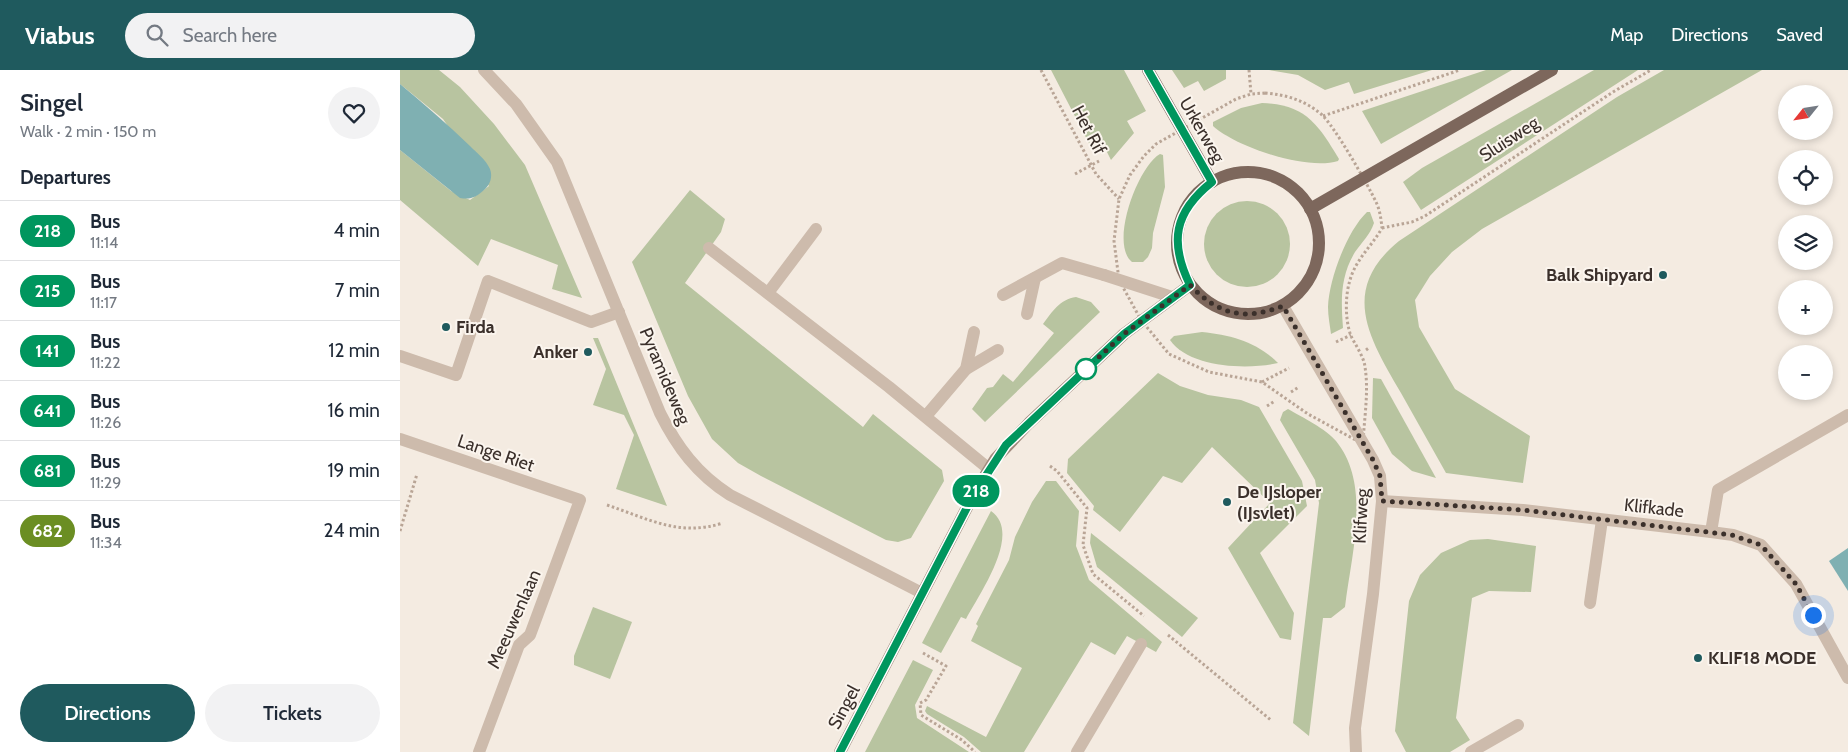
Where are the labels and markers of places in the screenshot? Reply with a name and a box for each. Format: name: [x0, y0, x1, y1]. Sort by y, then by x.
place label: Balk Shipyard: [1546, 264, 1653, 286]
marker: Balk Shipyard: [1657, 269, 1669, 281]
place label: Firda: [456, 316, 495, 338]
marker: Firda: [440, 321, 452, 333]
place label: Anker: [533, 341, 578, 363]
marker: Anker: [582, 346, 594, 358]
unlabelled marker: [1075, 358, 1097, 380]
place label: De IJsloper (IJsvlet): [1237, 481, 1321, 524]
marker: De IJsloper (IJsvlet): [1221, 496, 1233, 508]
place label: KLIF18 MODE: [1708, 647, 1816, 669]
marker: KLIF18 MODE: [1692, 652, 1704, 664]

